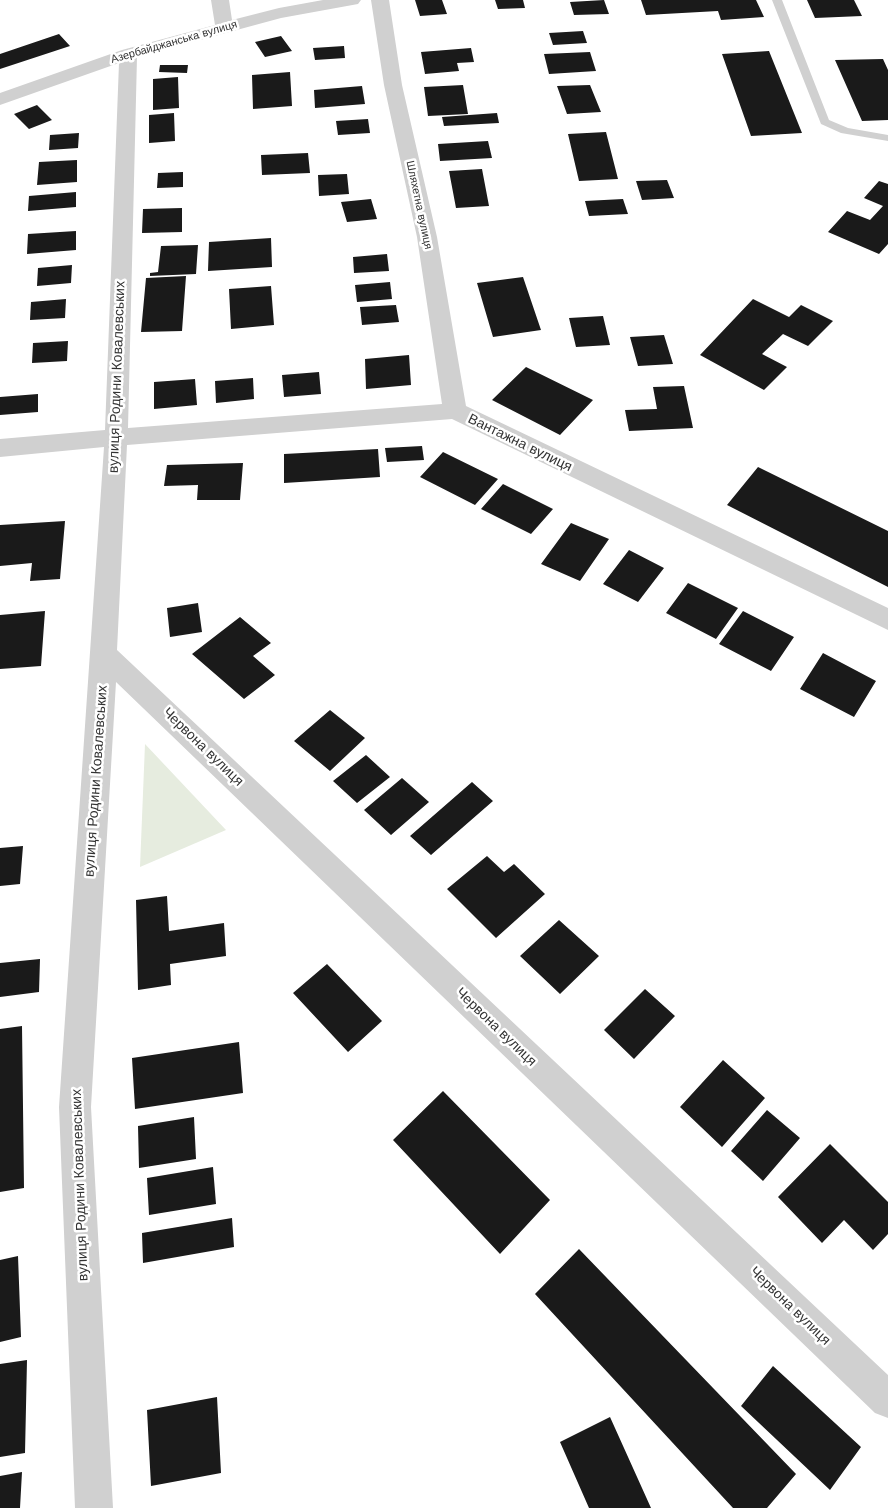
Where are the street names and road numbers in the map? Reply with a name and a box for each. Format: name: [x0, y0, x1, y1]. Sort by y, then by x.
street label: Азербайджанська вулиця: [109, 18, 239, 66]
street label: Шляхетна вулиця: [403, 159, 435, 251]
street label: вулиця Родини Ковалевських: [105, 281, 129, 473]
street label: Вантажна вулиця: [465, 410, 575, 476]
street label: вулиця Родини Ковалевських: [81, 685, 111, 877]
street label: Червона вулиця: [159, 704, 247, 790]
street label: Червона вулиця: [452, 984, 540, 1070]
street label: вулиця Родини Ковалевських: [68, 1089, 92, 1281]
street label: Червона вулиця: [746, 1263, 834, 1349]

